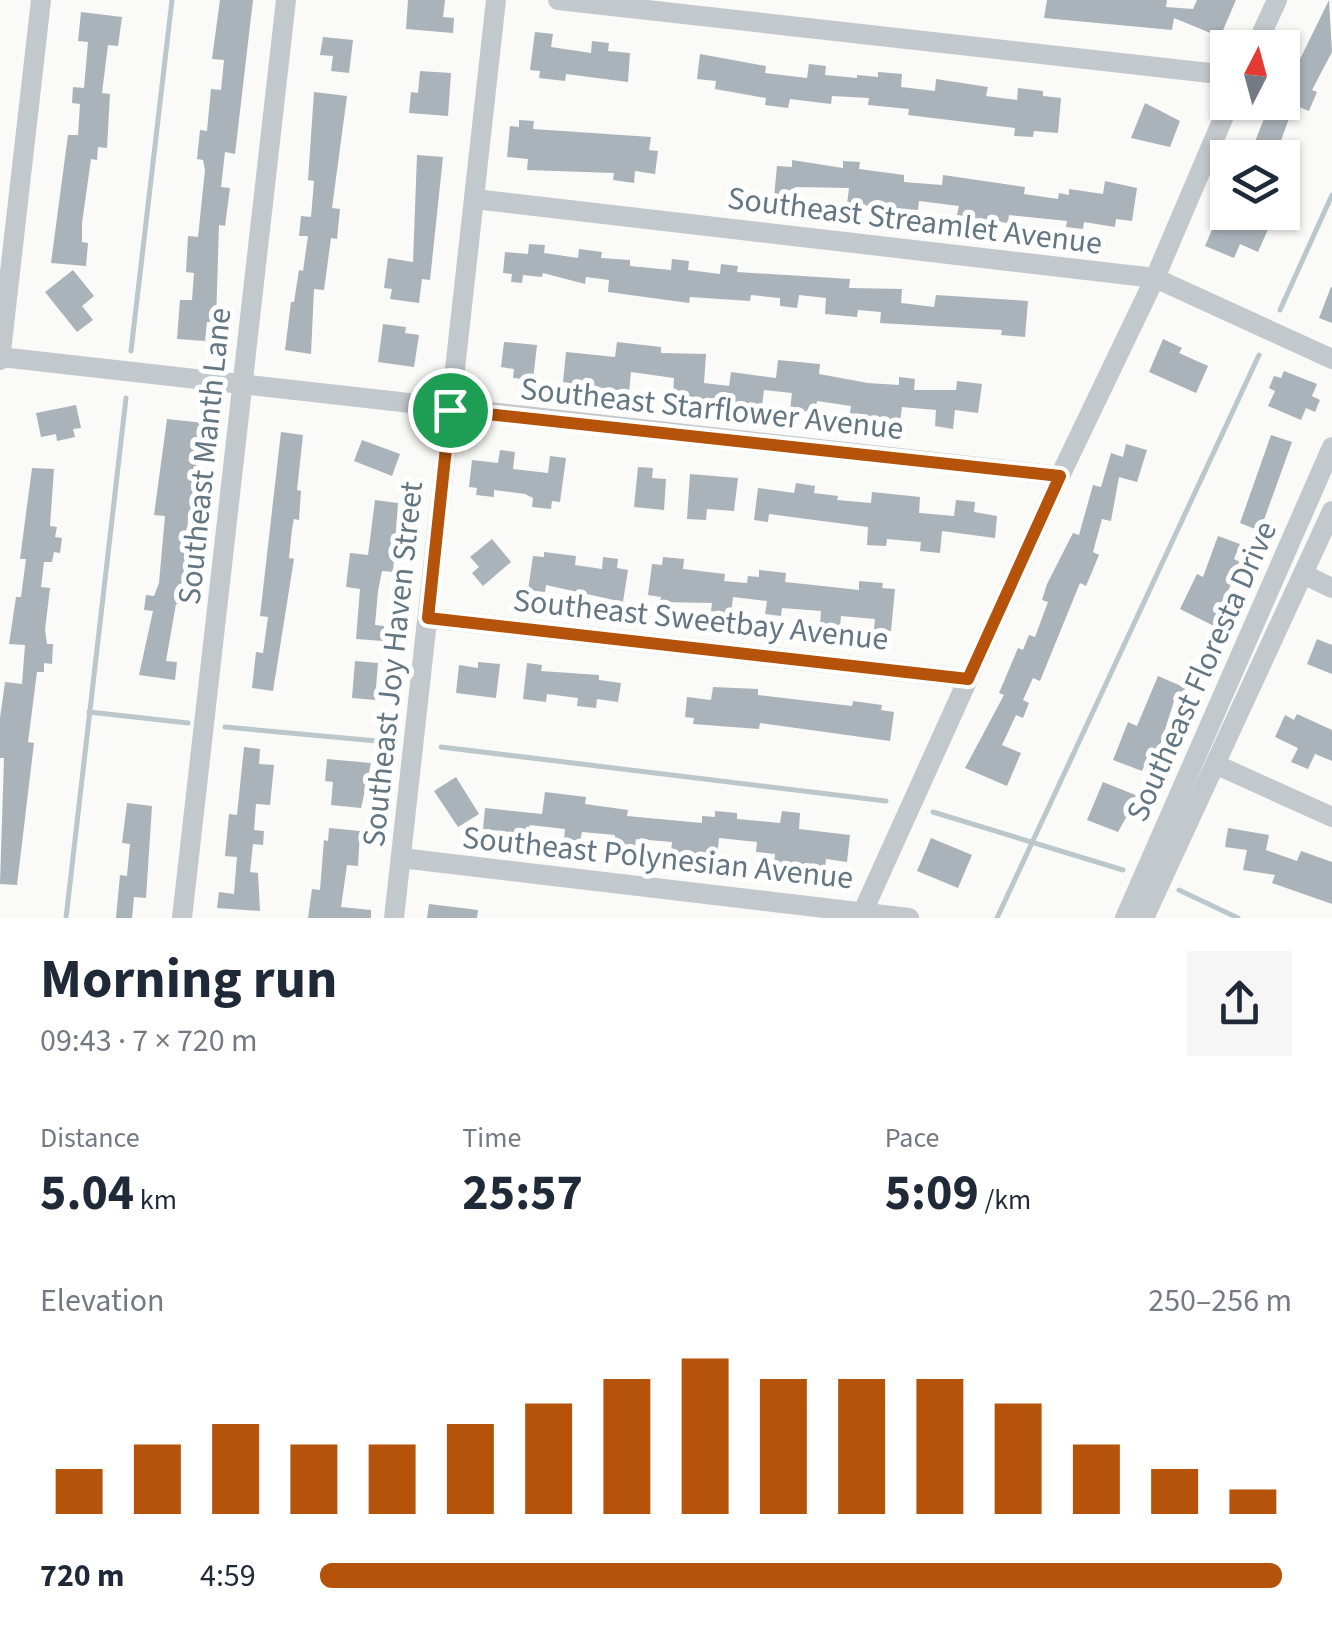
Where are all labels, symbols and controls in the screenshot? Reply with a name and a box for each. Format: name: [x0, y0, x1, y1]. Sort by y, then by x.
north arrow: [1210, 30, 1300, 120]
map controls: [1210, 30, 1300, 230]
button: layers: [1210, 140, 1300, 230]
street label: Southeast Streamlet Avenue: [725, 175, 1105, 267]
street label: Southeast Manth Lane: [167, 305, 243, 607]
street label: Southeast Starflower Avenue: [518, 366, 906, 452]
pin: [408, 368, 493, 453]
icon: arrive: [423, 383, 478, 438]
street label: Southeast Joy Haven Street: [351, 479, 435, 849]
street label: Southeast Floresta Drive: [1115, 514, 1289, 829]
street label: Southeast Sweetbay Avenue: [511, 577, 891, 663]
street label: Southeast Polynesian Avenue: [460, 815, 856, 901]
text: Morning run: [40, 941, 337, 1019]
button: share: [1187, 951, 1292, 1056]
text: 09:43 · 7 × 720 m: [40, 1018, 258, 1064]
text: Distance: [40, 1118, 140, 1158]
text: Time: [462, 1118, 521, 1158]
text: Pace: [885, 1118, 940, 1158]
text: 5.04: [40, 1158, 134, 1229]
text: 25:57: [462, 1158, 583, 1229]
text: 5:09: [885, 1158, 979, 1229]
text: km: [134, 1180, 177, 1220]
text: /km: [979, 1180, 1031, 1220]
text: Elevation: [40, 1278, 165, 1324]
text: 250–256 m: [1148, 1278, 1292, 1324]
text: 720 m: [40, 1553, 125, 1599]
text: 4:59: [200, 1553, 256, 1599]

